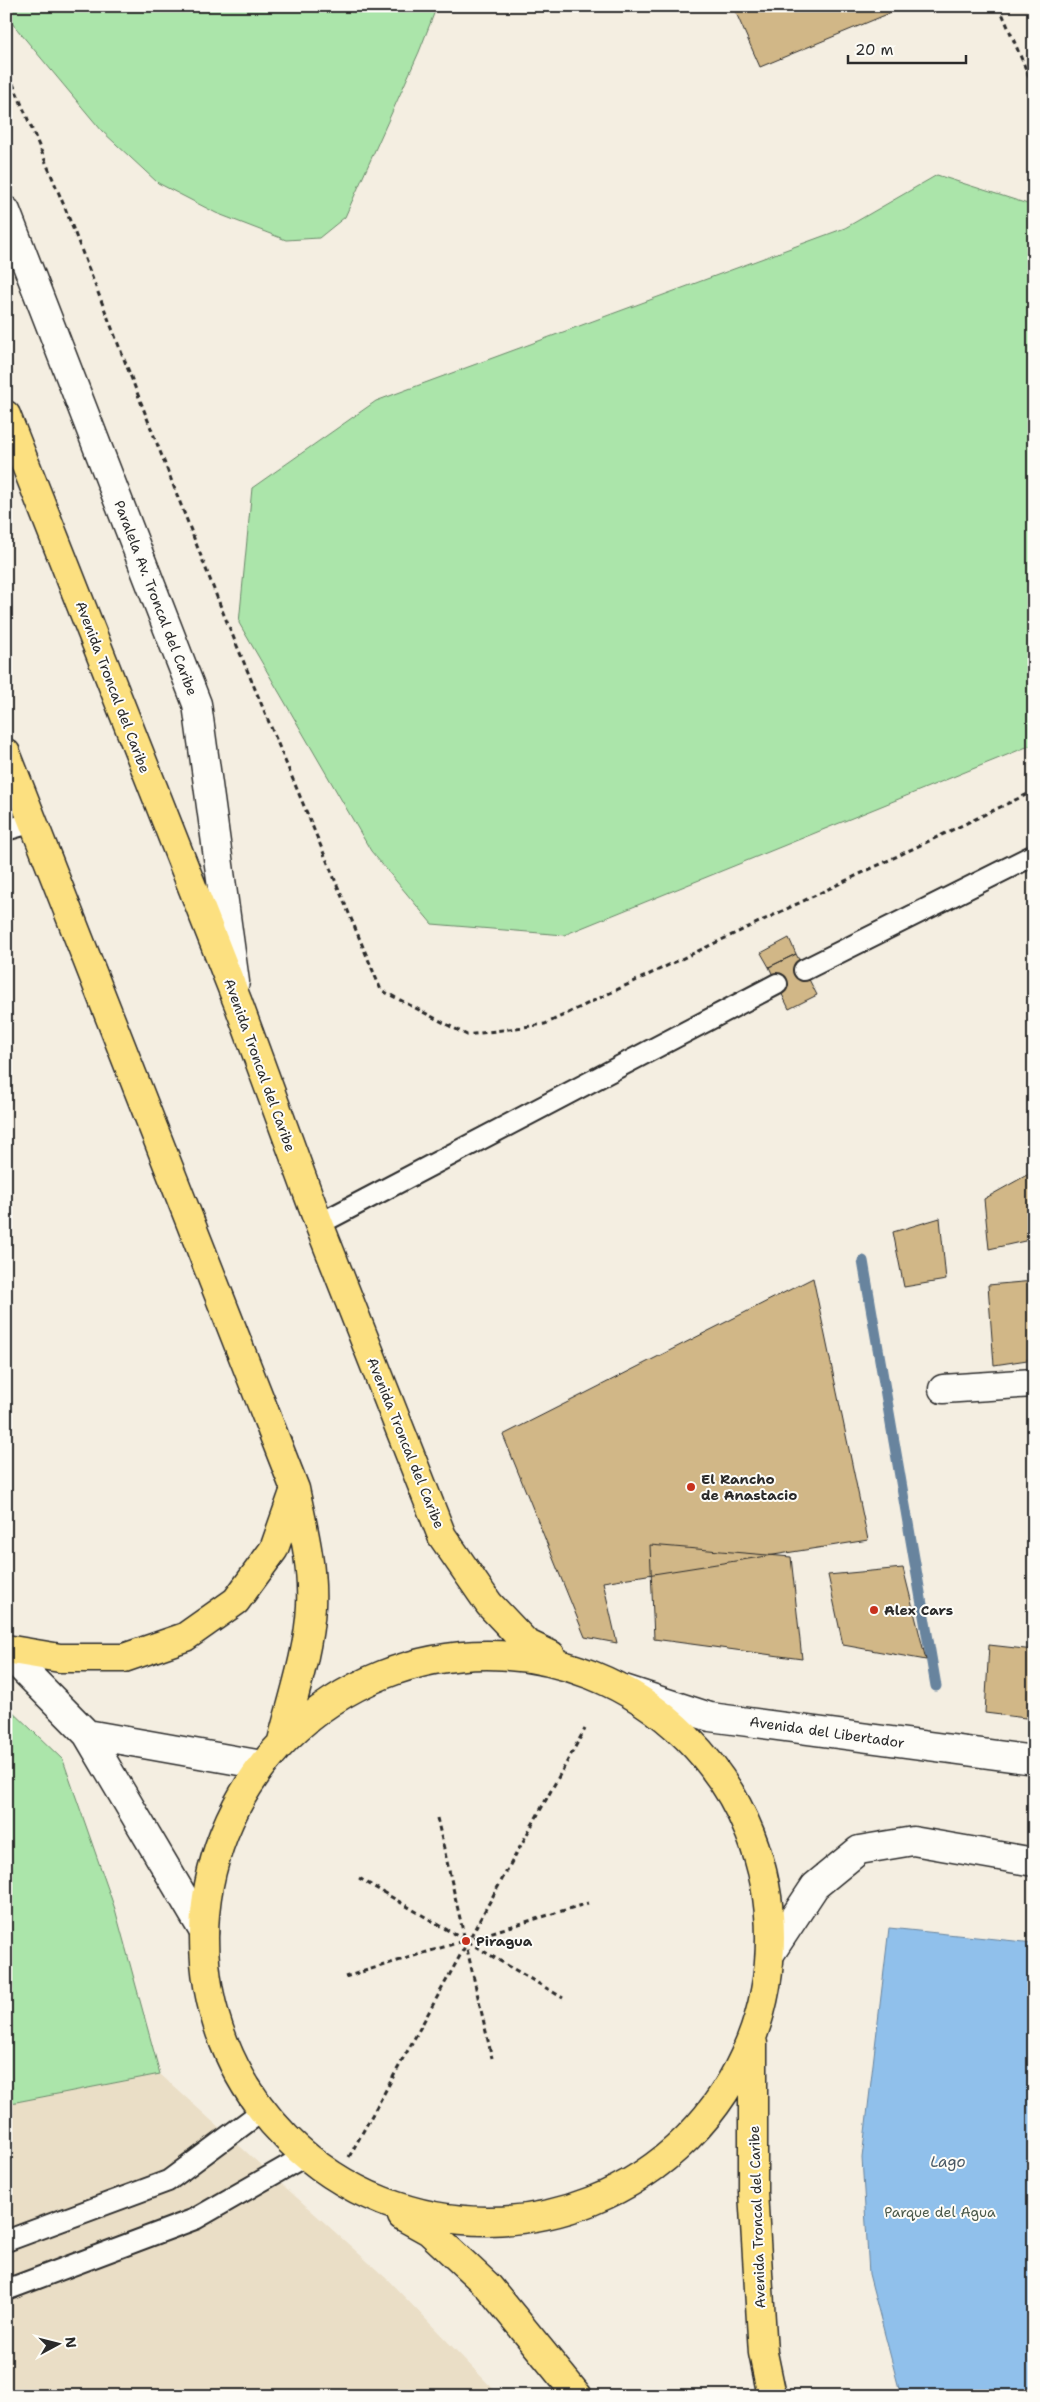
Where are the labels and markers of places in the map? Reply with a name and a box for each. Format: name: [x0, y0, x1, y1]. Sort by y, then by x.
place label: El Rancho de Anastacio: [701, 1470, 797, 1504]
marker: El Rancho de Anastacio: [685, 1481, 697, 1493]
place label: Alex Cars: [884, 1601, 953, 1619]
marker: Alex Cars: [868, 1604, 880, 1616]
place label: Piragua: [476, 1932, 533, 1950]
marker: Piragua: [460, 1935, 472, 1947]

